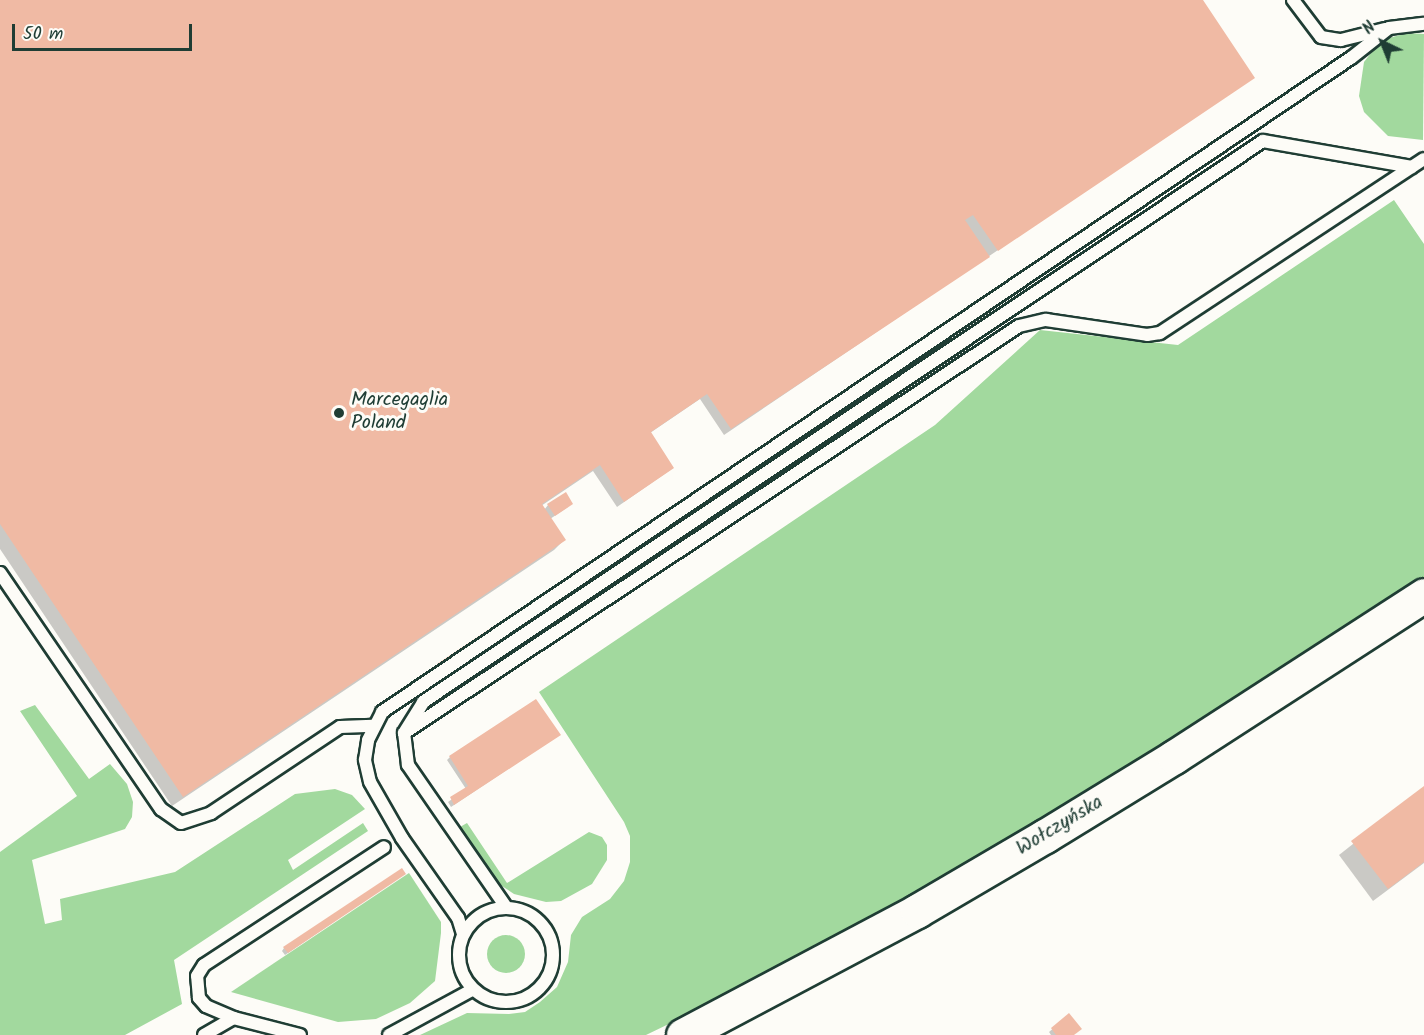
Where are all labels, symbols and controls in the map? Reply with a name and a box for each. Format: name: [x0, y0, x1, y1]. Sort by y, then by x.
scale bar: [15, 12, 195, 50]
north arrow: [1352, 12, 1412, 72]
text: N: [1357, 16, 1382, 41]
text: 50 m: [23, 20, 63, 49]
place label: Marcegaglia Poland: [351, 389, 448, 436]
marker: Marcegaglia Poland: [332, 406, 346, 420]
street label: Wołczyńska: [1012, 791, 1108, 861]

